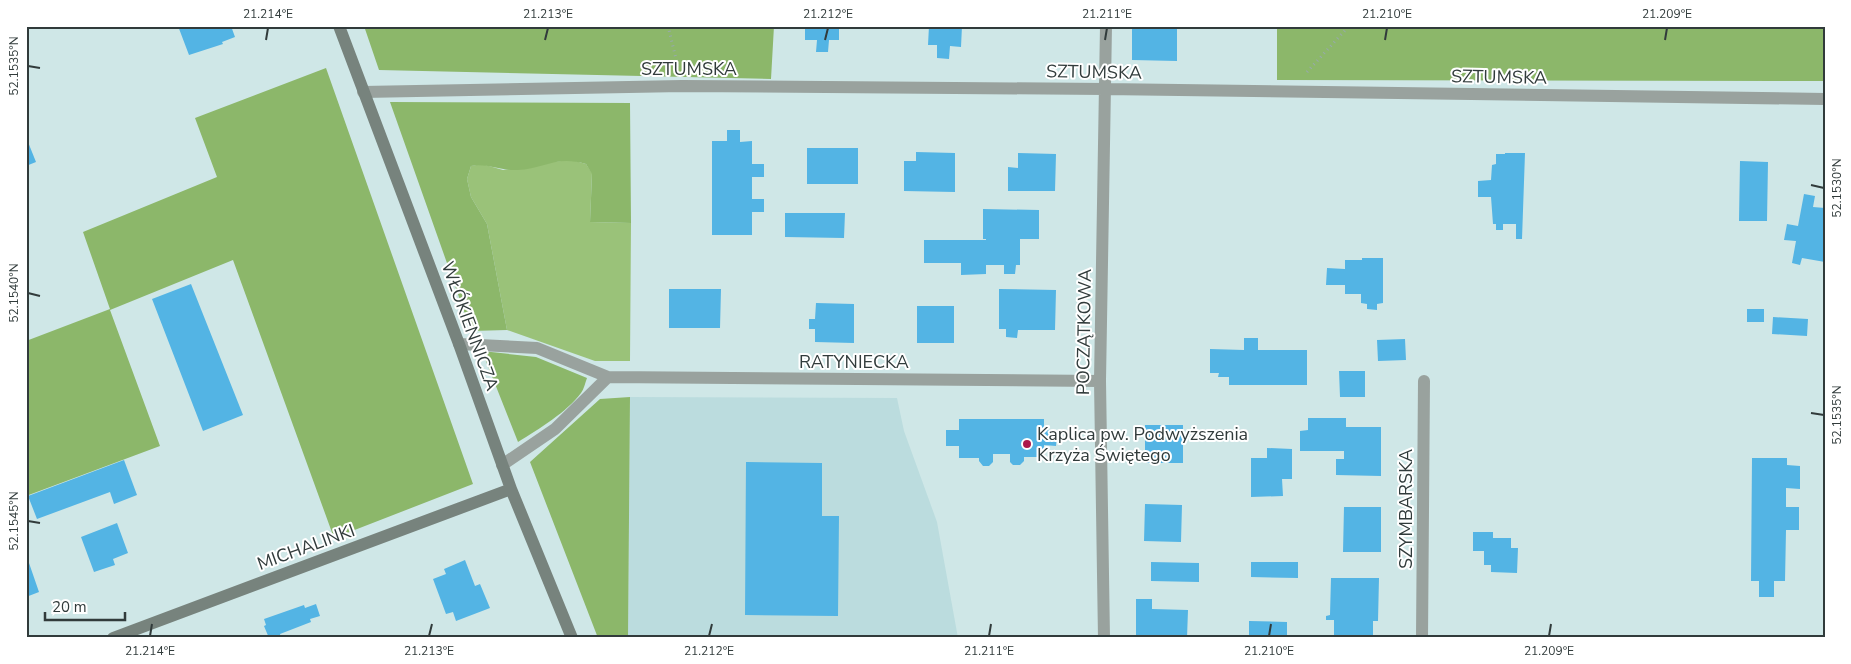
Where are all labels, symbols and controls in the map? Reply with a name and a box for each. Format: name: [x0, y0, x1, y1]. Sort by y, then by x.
text: 21.214°E: [243, 6, 293, 22]
text: 21.213°E: [523, 6, 573, 22]
text: 21.212°E: [803, 6, 853, 22]
text: 21.211°E: [1082, 6, 1132, 22]
text: 21.210°E: [1362, 6, 1412, 22]
text: 21.209°E: [1642, 6, 1692, 22]
text: 52.1535°N: [6, 36, 22, 96]
street label: SZTUMSKA: [641, 57, 737, 81]
street label: SZTUMSKA: [1046, 59, 1142, 85]
street label: SZTUMSKA: [1451, 64, 1547, 90]
text: 52.1530°N: [1829, 158, 1845, 218]
street label: WŁÓKIENNICZA: [435, 258, 505, 394]
text: 52.1540°N: [6, 263, 22, 323]
street label: POCZĄTKOWA: [1071, 269, 1097, 395]
street label: RATYNIECKA: [799, 350, 909, 374]
text: 52.1535°N: [1829, 385, 1845, 445]
place label: Kaplica pw. Podwyższenia Krzyża Świętego: [1037, 422, 1248, 467]
marker: Kaplica pw. Podwyższenia Krzyża Świętego: [1021, 438, 1033, 450]
street label: SZYMBARSKA: [1394, 449, 1418, 569]
text: 52.1545°N: [6, 491, 22, 551]
street label: MICHALINKI: [254, 518, 358, 576]
scale bar: [45, 589, 125, 621]
text: 20 m: [52, 597, 87, 617]
text: 21.214°E: [125, 643, 175, 659]
text: 21.213°E: [404, 643, 454, 659]
text: 21.212°E: [684, 643, 734, 659]
text: 21.211°E: [964, 643, 1014, 659]
text: 21.210°E: [1244, 643, 1294, 659]
text: 21.209°E: [1524, 643, 1574, 659]

